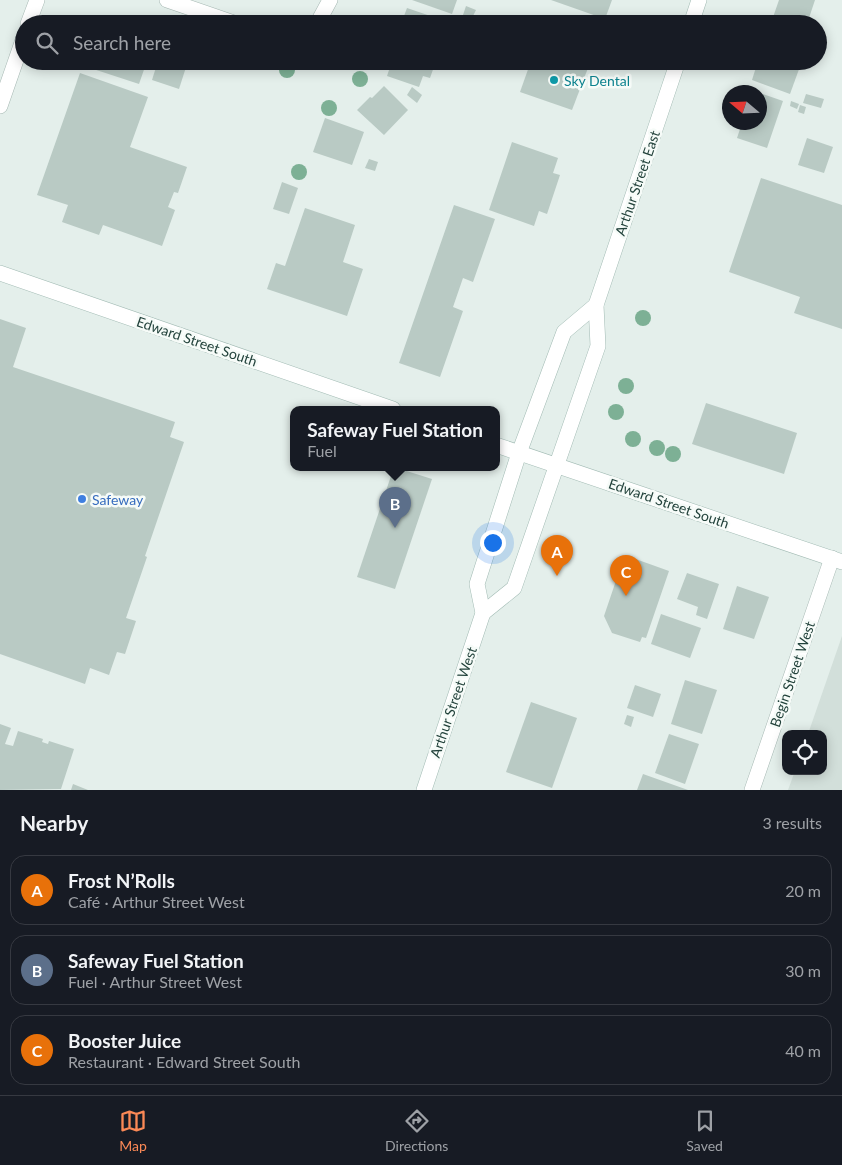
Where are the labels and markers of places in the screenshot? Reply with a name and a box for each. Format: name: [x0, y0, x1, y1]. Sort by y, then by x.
place label: Sky Dental: [564, 72, 630, 89]
marker: Sky Dental: [548, 74, 560, 86]
pin: B: [379, 487, 411, 528]
place label: Safeway: [92, 491, 144, 508]
marker: Safeway: [76, 493, 88, 505]
pin: A: [541, 535, 573, 576]
pin: C: [610, 555, 642, 596]

